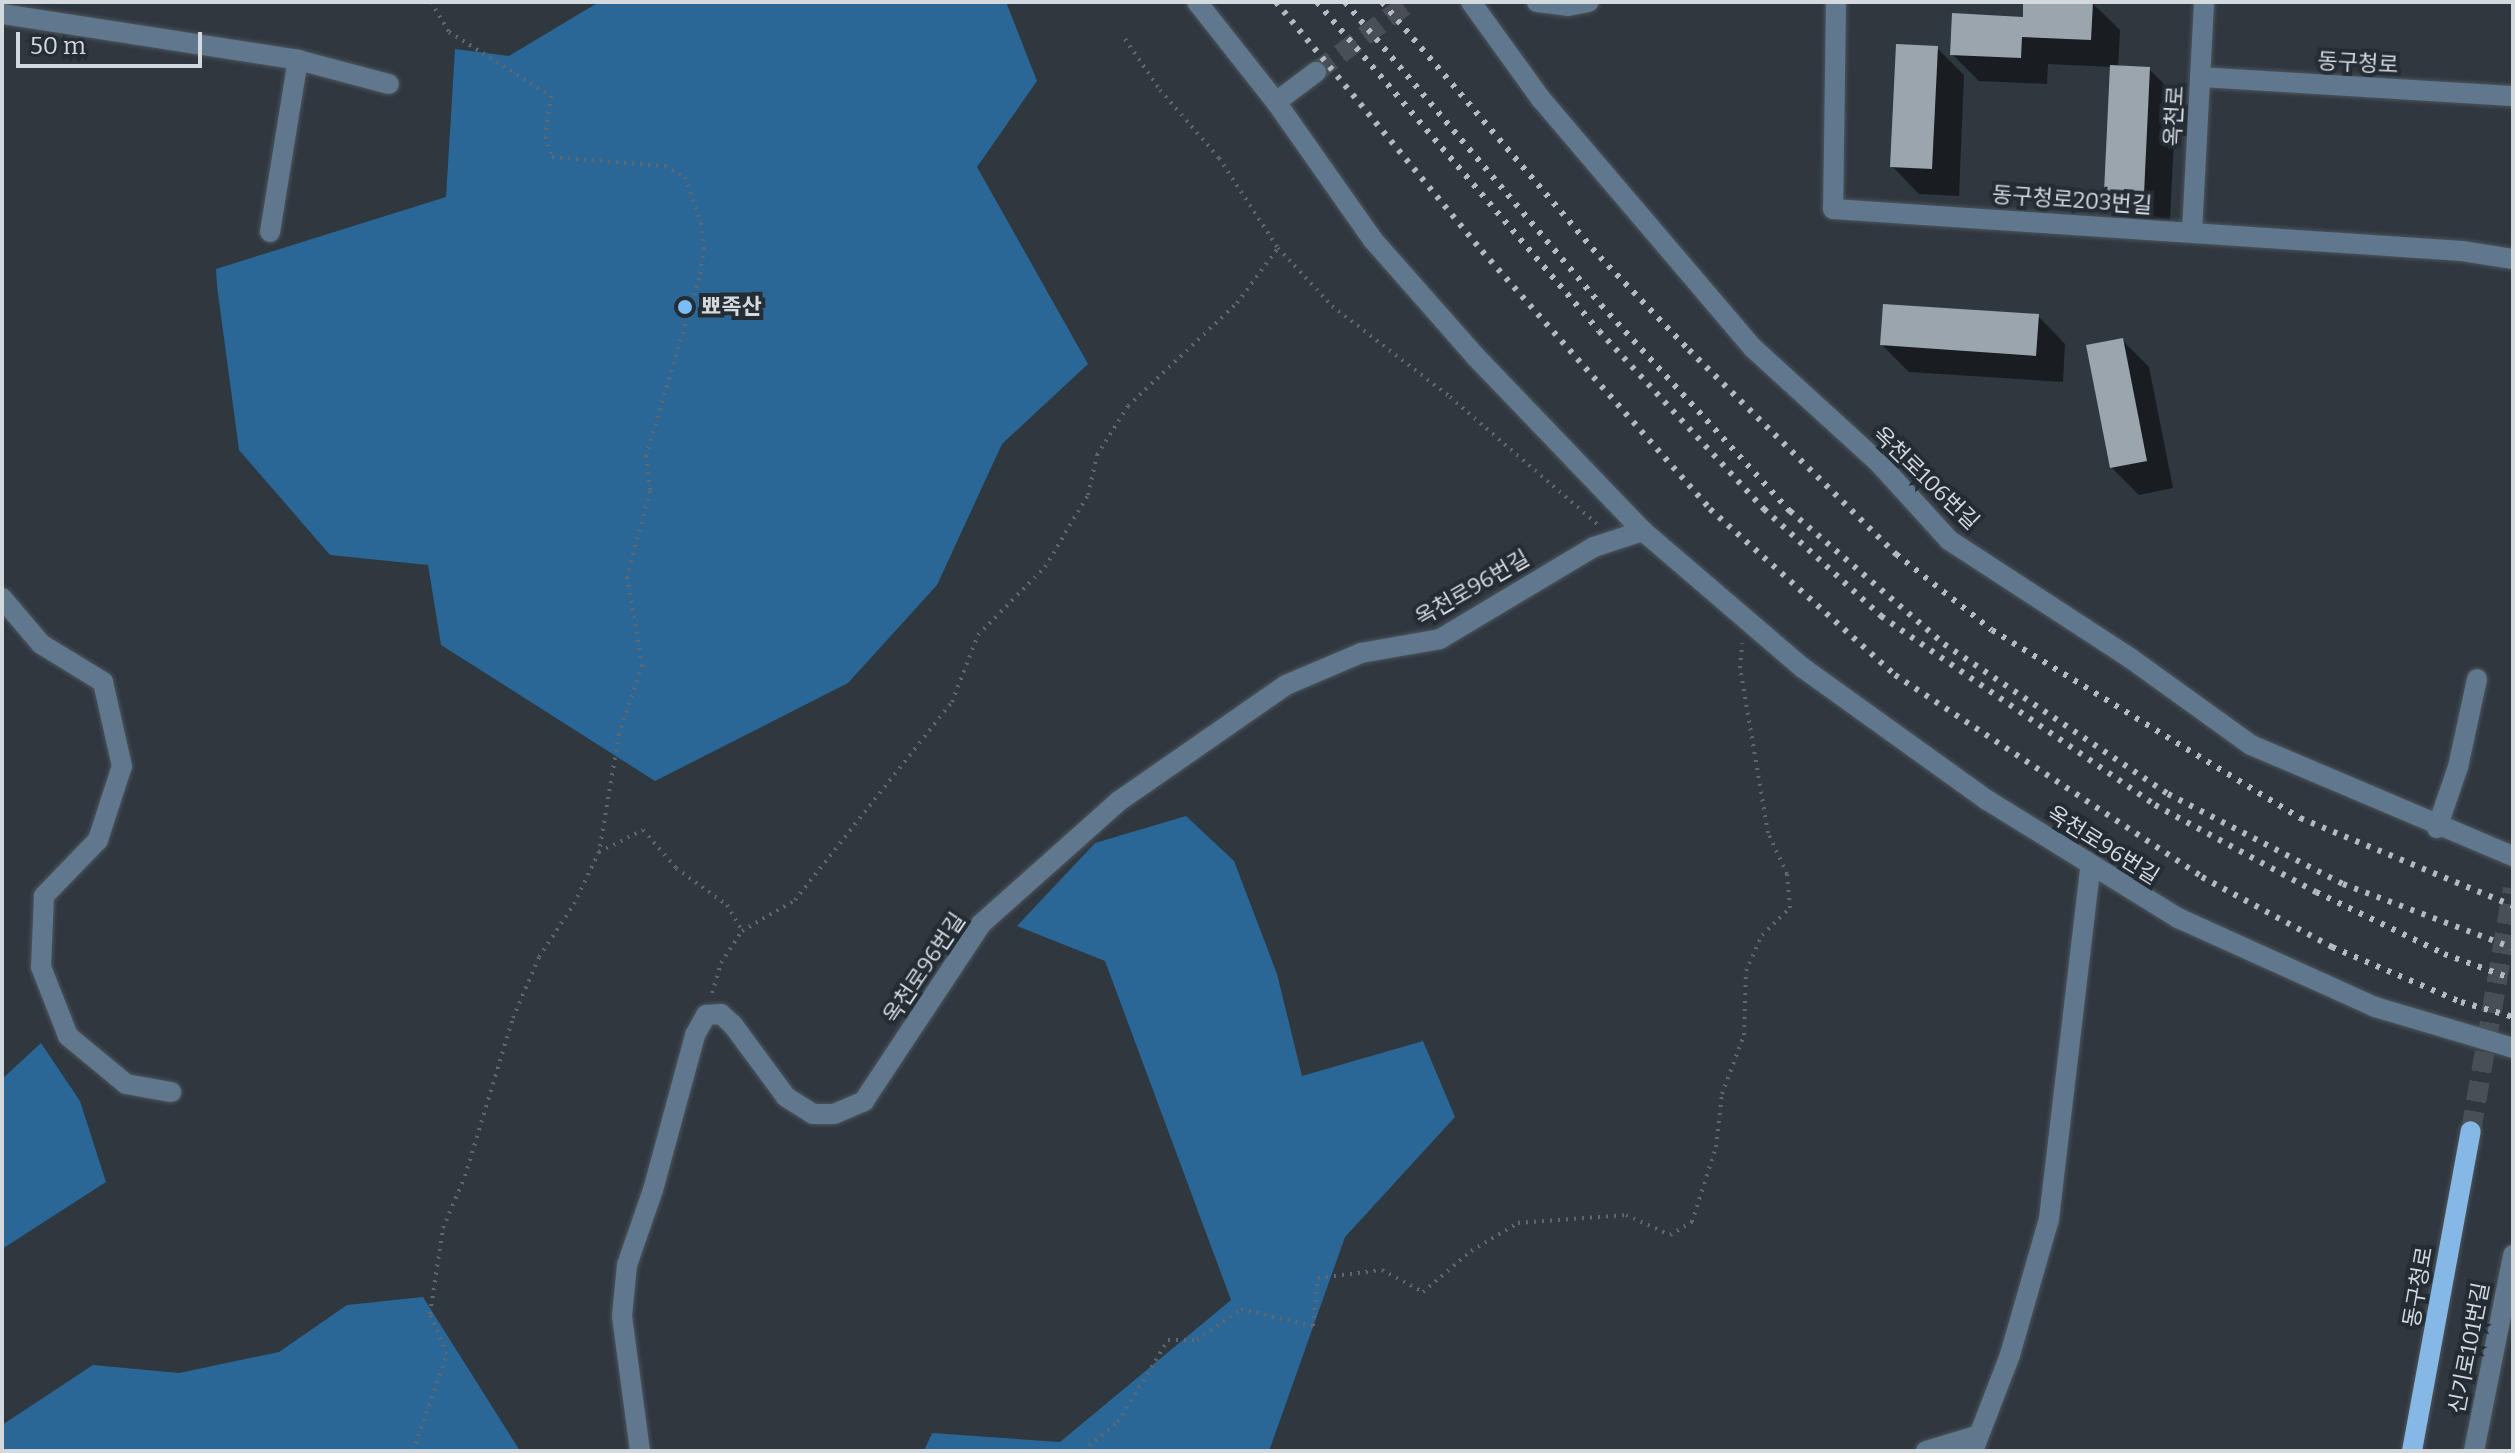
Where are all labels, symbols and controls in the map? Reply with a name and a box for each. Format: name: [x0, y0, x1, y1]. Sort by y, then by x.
scale bar: [20, 16, 206, 66]
text: 50 m: [30, 32, 86, 60]
street label: 동구청로: [2317, 48, 2399, 78]
street label: 옥천로: [2159, 85, 2189, 147]
street label: 동구청로203번길: [1991, 181, 2153, 219]
place label: 뾰족산: [701, 294, 762, 320]
marker: 뾰족산: [676, 298, 694, 316]
street label: 옥천로106번길: [1868, 421, 1984, 535]
street label: 옥천로96번길: [1410, 545, 1534, 631]
street label: 옥천로96번길: [2042, 800, 2164, 890]
street label: 옥천로96번길: [878, 908, 970, 1028]
street label: 동구청로: [2398, 1245, 2438, 1329]
street label: 신기로101번길: [2443, 1280, 2495, 1416]

